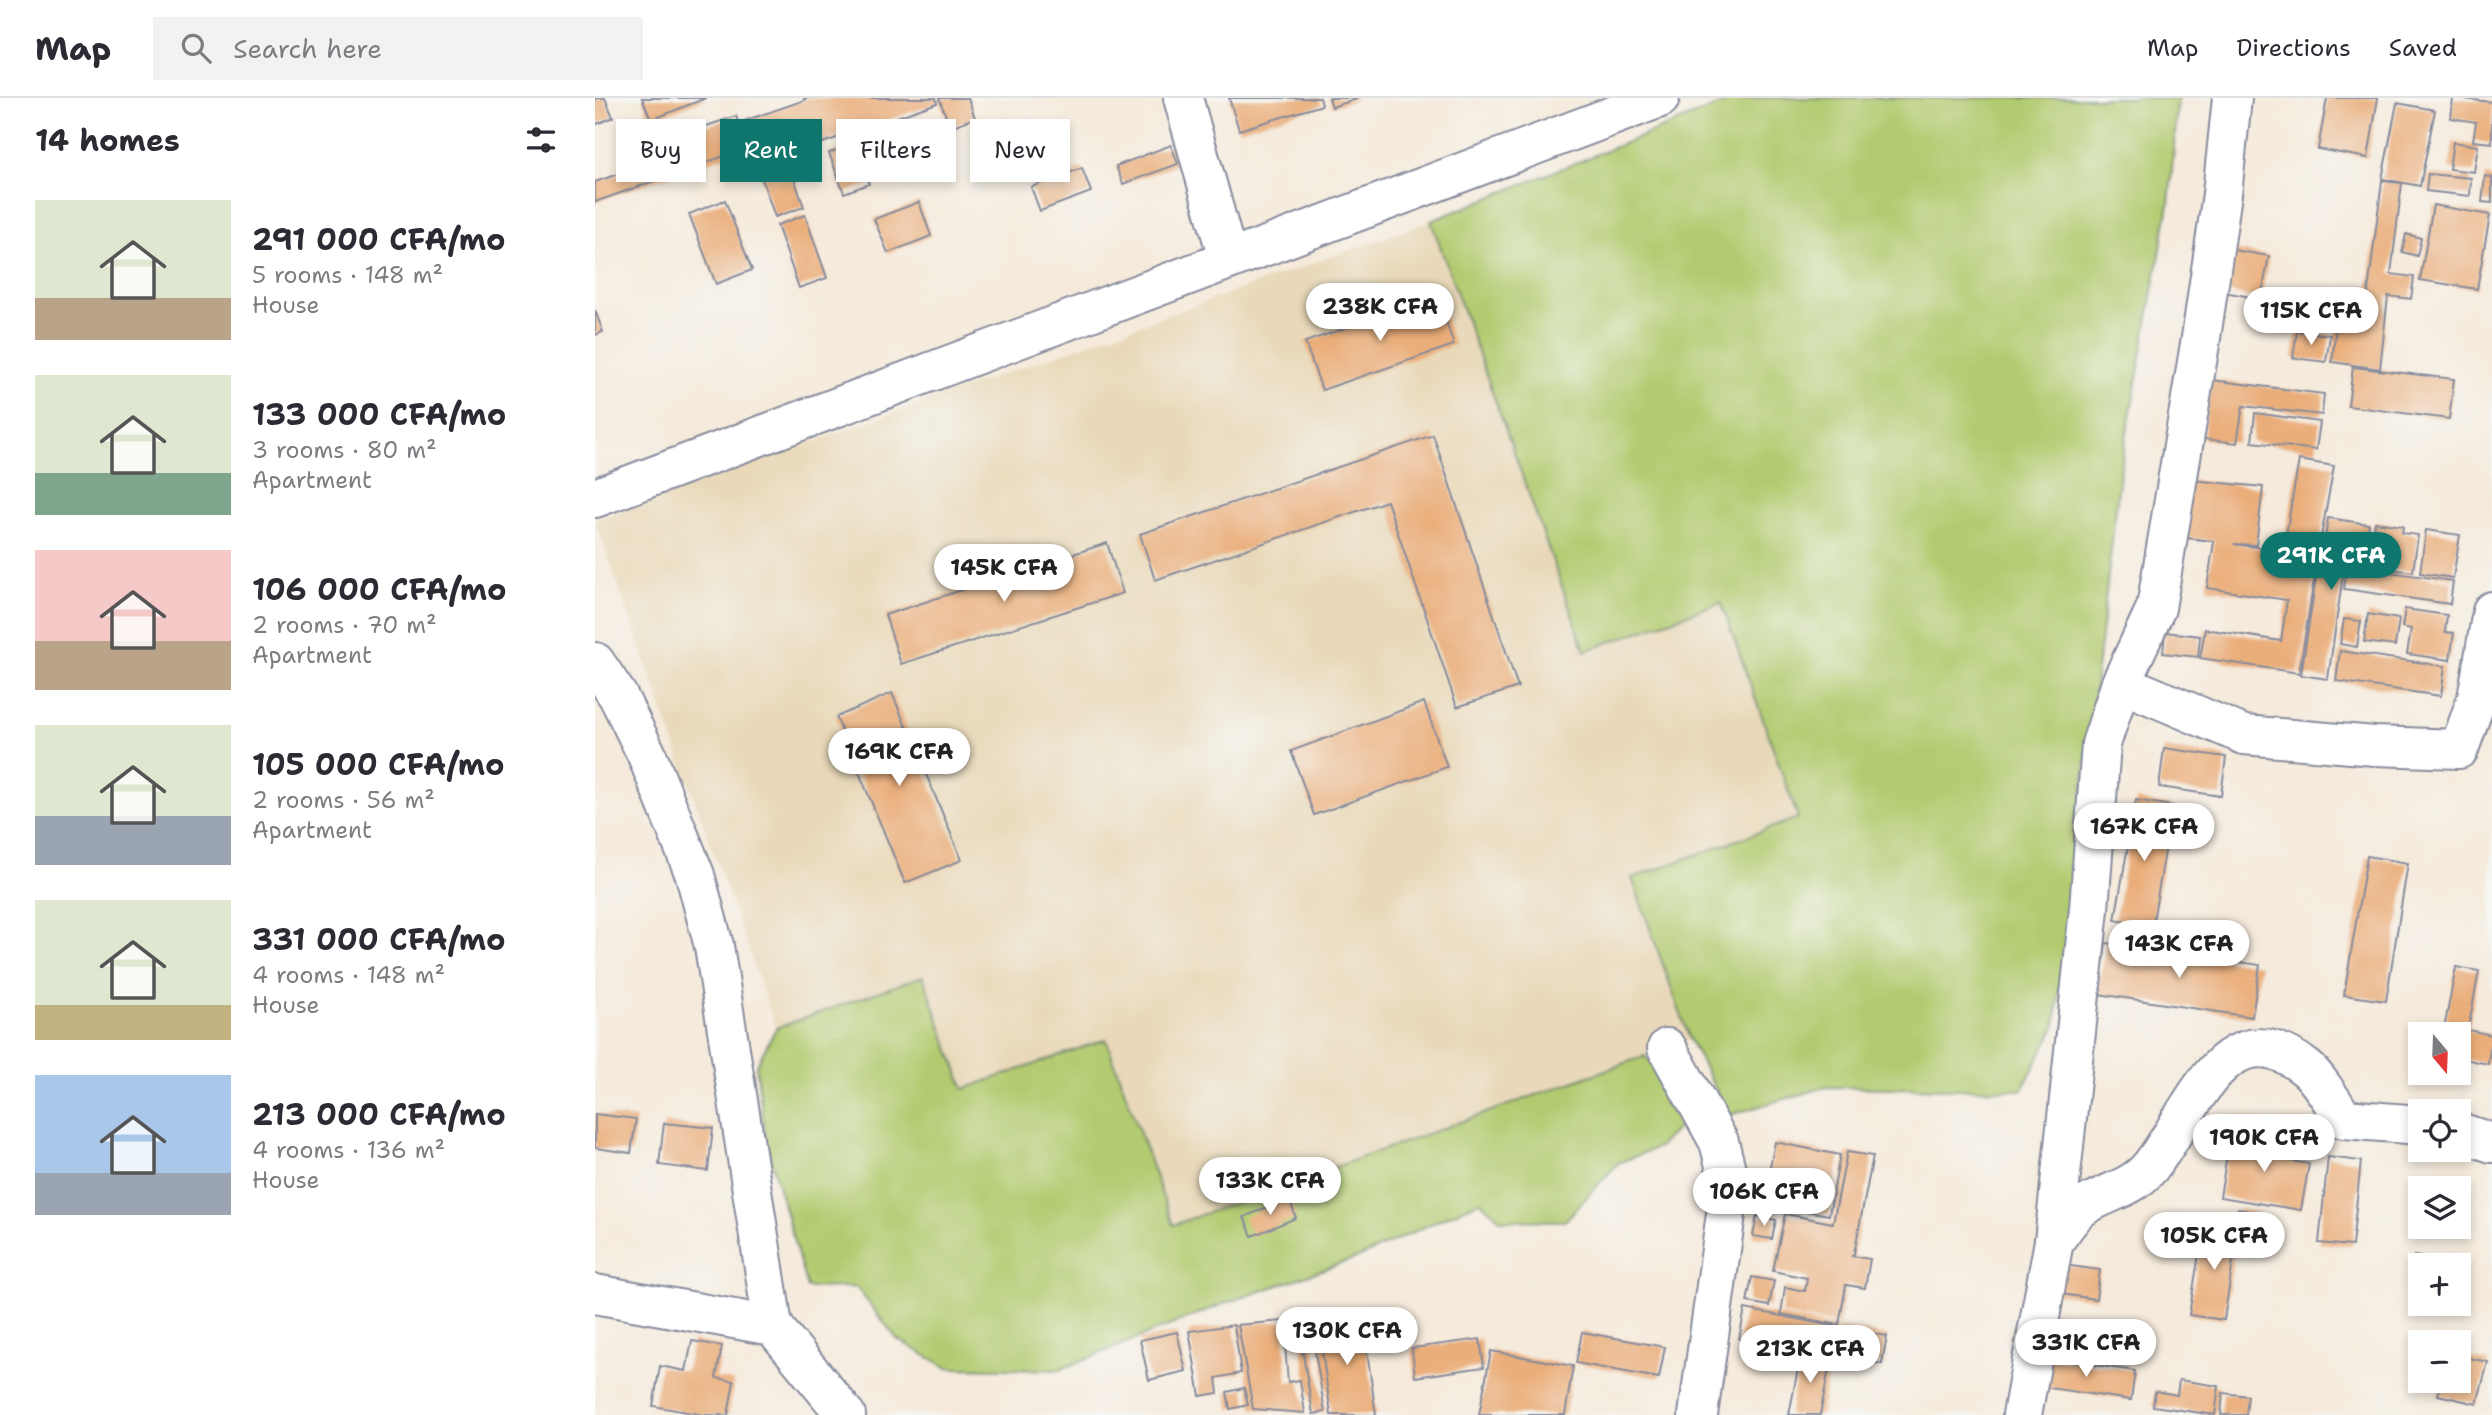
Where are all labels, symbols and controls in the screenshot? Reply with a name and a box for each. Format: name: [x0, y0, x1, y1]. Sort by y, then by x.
search box: [153, 17, 643, 80]
text: Map: [35, 26, 111, 71]
icon: search: [177, 29, 215, 67]
text: Search here: [233, 31, 382, 66]
text: Map: [2147, 32, 2198, 64]
text: Directions: [2236, 32, 2351, 64]
text: Saved: [2389, 32, 2457, 64]
chip: Buy: [616, 119, 706, 182]
chip: Rent: [720, 119, 822, 182]
chip: Filters: [836, 119, 956, 182]
chip: New: [970, 119, 1070, 182]
text: 14 homes: [35, 120, 180, 161]
icon: filters: [522, 121, 560, 159]
text: 291 000 CFA/mo: [252, 219, 506, 260]
icon: home: [91, 228, 175, 312]
text: 5 rooms · 148 m²: [252, 260, 443, 290]
pin: 238K CFA: [1308, 284, 1452, 343]
pin: 115K CFA: [2239, 288, 2383, 347]
text: House: [252, 290, 320, 320]
text: 238K CFA: [1322, 291, 1438, 321]
text: 115K CFA: [2260, 295, 2362, 325]
text: 133 000 CFA/mo: [252, 394, 506, 435]
icon: home: [91, 403, 175, 487]
text: 3 rooms · 80 m²: [252, 435, 437, 465]
text: Apartment: [252, 465, 372, 495]
pin: 291K CFA: [2259, 532, 2403, 592]
text: 291K CFA: [2276, 540, 2386, 570]
pin: 145K CFA: [932, 545, 1076, 604]
text: 145K CFA: [950, 552, 1058, 582]
text: 106 000 CFA/mo: [252, 569, 507, 610]
icon: home: [91, 578, 175, 662]
text: 2 rooms · 70 m²: [252, 610, 437, 640]
text: Apartment: [252, 640, 372, 670]
pin: 169K CFA: [827, 728, 971, 788]
text: 169K CFA: [844, 736, 954, 766]
text: 105 000 CFA/mo: [252, 744, 504, 785]
icon: home: [91, 753, 175, 837]
text: 2 rooms · 56 m²: [252, 785, 435, 815]
pin: 167K CFA: [2072, 804, 2216, 863]
text: 167K CFA: [2090, 811, 2198, 841]
text: Apartment: [252, 815, 372, 845]
text: 331 000 CFA/mo: [252, 919, 506, 960]
pin: 143K CFA: [2107, 920, 2251, 980]
icon: home: [91, 928, 175, 1012]
text: 143K CFA: [2124, 928, 2234, 958]
text: 4 rooms · 148 m²: [252, 960, 445, 990]
text: House: [252, 990, 320, 1020]
north arrow: [2408, 1022, 2471, 1085]
map controls: [2408, 1022, 2471, 1393]
text: 213 000 CFA/mo: [252, 1094, 506, 1135]
button: locate: [2408, 1099, 2471, 1162]
icon: home: [91, 1103, 175, 1187]
pin: 190K CFA: [2192, 1114, 2336, 1174]
text: 190K CFA: [2209, 1122, 2319, 1152]
text: 4 rooms · 136 m²: [252, 1135, 445, 1165]
pin: 133K CFA: [1198, 1158, 1342, 1217]
text: House: [252, 1165, 320, 1195]
text: 133K CFA: [1215, 1165, 1325, 1195]
pin: 106K CFA: [1692, 1168, 1836, 1228]
text: 106K CFA: [1709, 1176, 1819, 1206]
button: layers: [2408, 1176, 2471, 1239]
pin: 105K CFA: [2142, 1212, 2286, 1272]
text: 105K CFA: [2160, 1220, 2268, 1250]
button: +: [2408, 1253, 2471, 1316]
pin: 130K CFA: [1275, 1308, 1419, 1367]
text: 130K CFA: [1292, 1315, 1402, 1345]
pin: 331K CFA: [2014, 1320, 2158, 1379]
pin: 213K CFA: [1738, 1326, 1882, 1385]
text: 331K CFA: [2031, 1327, 2141, 1357]
button: −: [2408, 1330, 2471, 1393]
text: 213K CFA: [1755, 1333, 1865, 1363]

